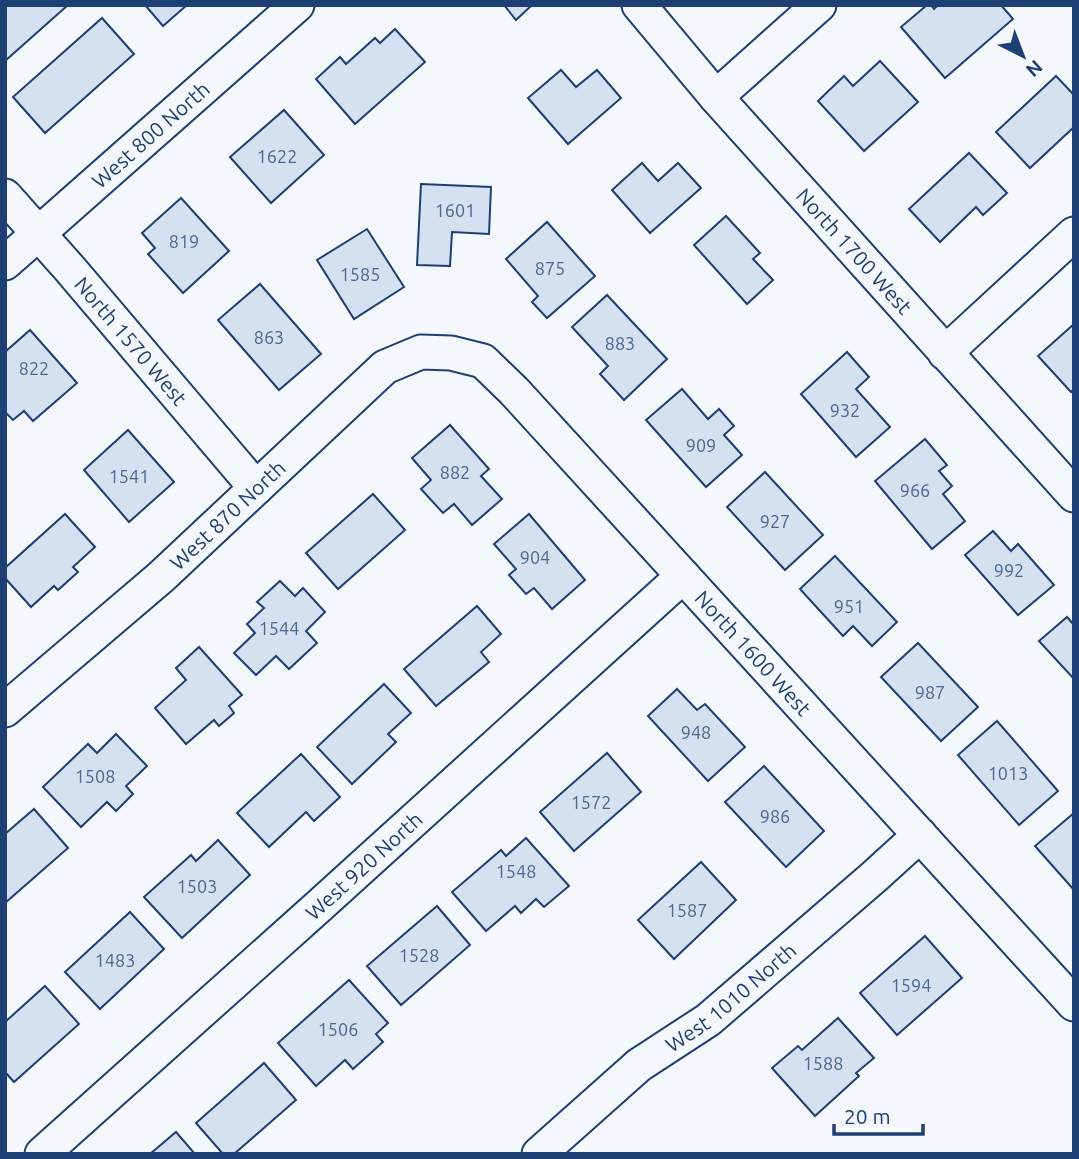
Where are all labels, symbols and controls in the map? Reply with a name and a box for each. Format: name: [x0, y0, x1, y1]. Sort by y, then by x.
north arrow: [988, 21, 1058, 91]
text: N: [1022, 56, 1047, 82]
street label: West 800 North: [87, 76, 214, 193]
house number: 1622: [257, 146, 297, 166]
street label: North 1700 West: [792, 183, 917, 319]
house number: 1601: [435, 200, 475, 220]
house number: 819: [169, 231, 199, 251]
house number: 875: [535, 258, 565, 278]
house number: 1585: [340, 264, 380, 284]
street label: North 1570 West: [70, 272, 192, 410]
house number: 863: [254, 327, 284, 347]
house number: 883: [605, 333, 635, 353]
house number: 822: [19, 358, 49, 378]
house number: 932: [830, 400, 860, 420]
house number: 909: [686, 435, 716, 455]
street label: West 870 North: [165, 455, 290, 574]
house number: 882: [440, 462, 470, 482]
house number: 1541: [109, 466, 149, 486]
house number: 966: [900, 480, 930, 500]
house number: 927: [760, 511, 790, 531]
house number: 904: [520, 547, 550, 567]
house number: 992: [994, 560, 1024, 580]
street label: North 1600 West: [690, 586, 816, 720]
house number: 951: [834, 596, 864, 616]
house number: 1544: [259, 618, 299, 638]
house number: 987: [915, 682, 945, 702]
house number: 948: [681, 722, 711, 742]
house number: 1013: [988, 763, 1028, 783]
house number: 1508: [75, 766, 115, 786]
house number: 1572: [571, 792, 611, 812]
house number: 986: [760, 806, 790, 826]
street label: West 920 North: [300, 807, 427, 924]
house number: 1548: [496, 861, 536, 881]
house number: 1503: [177, 876, 217, 896]
house number: 1587: [667, 900, 707, 920]
street label: West 1010 North: [661, 938, 801, 1057]
house number: 1528: [399, 945, 439, 965]
house number: 1483: [95, 950, 135, 970]
house number: 1594: [891, 975, 931, 995]
house number: 1506: [318, 1019, 358, 1039]
house number: 1588: [803, 1053, 843, 1073]
scale bar: [834, 1092, 923, 1136]
text: 20 m: [844, 1104, 891, 1128]

